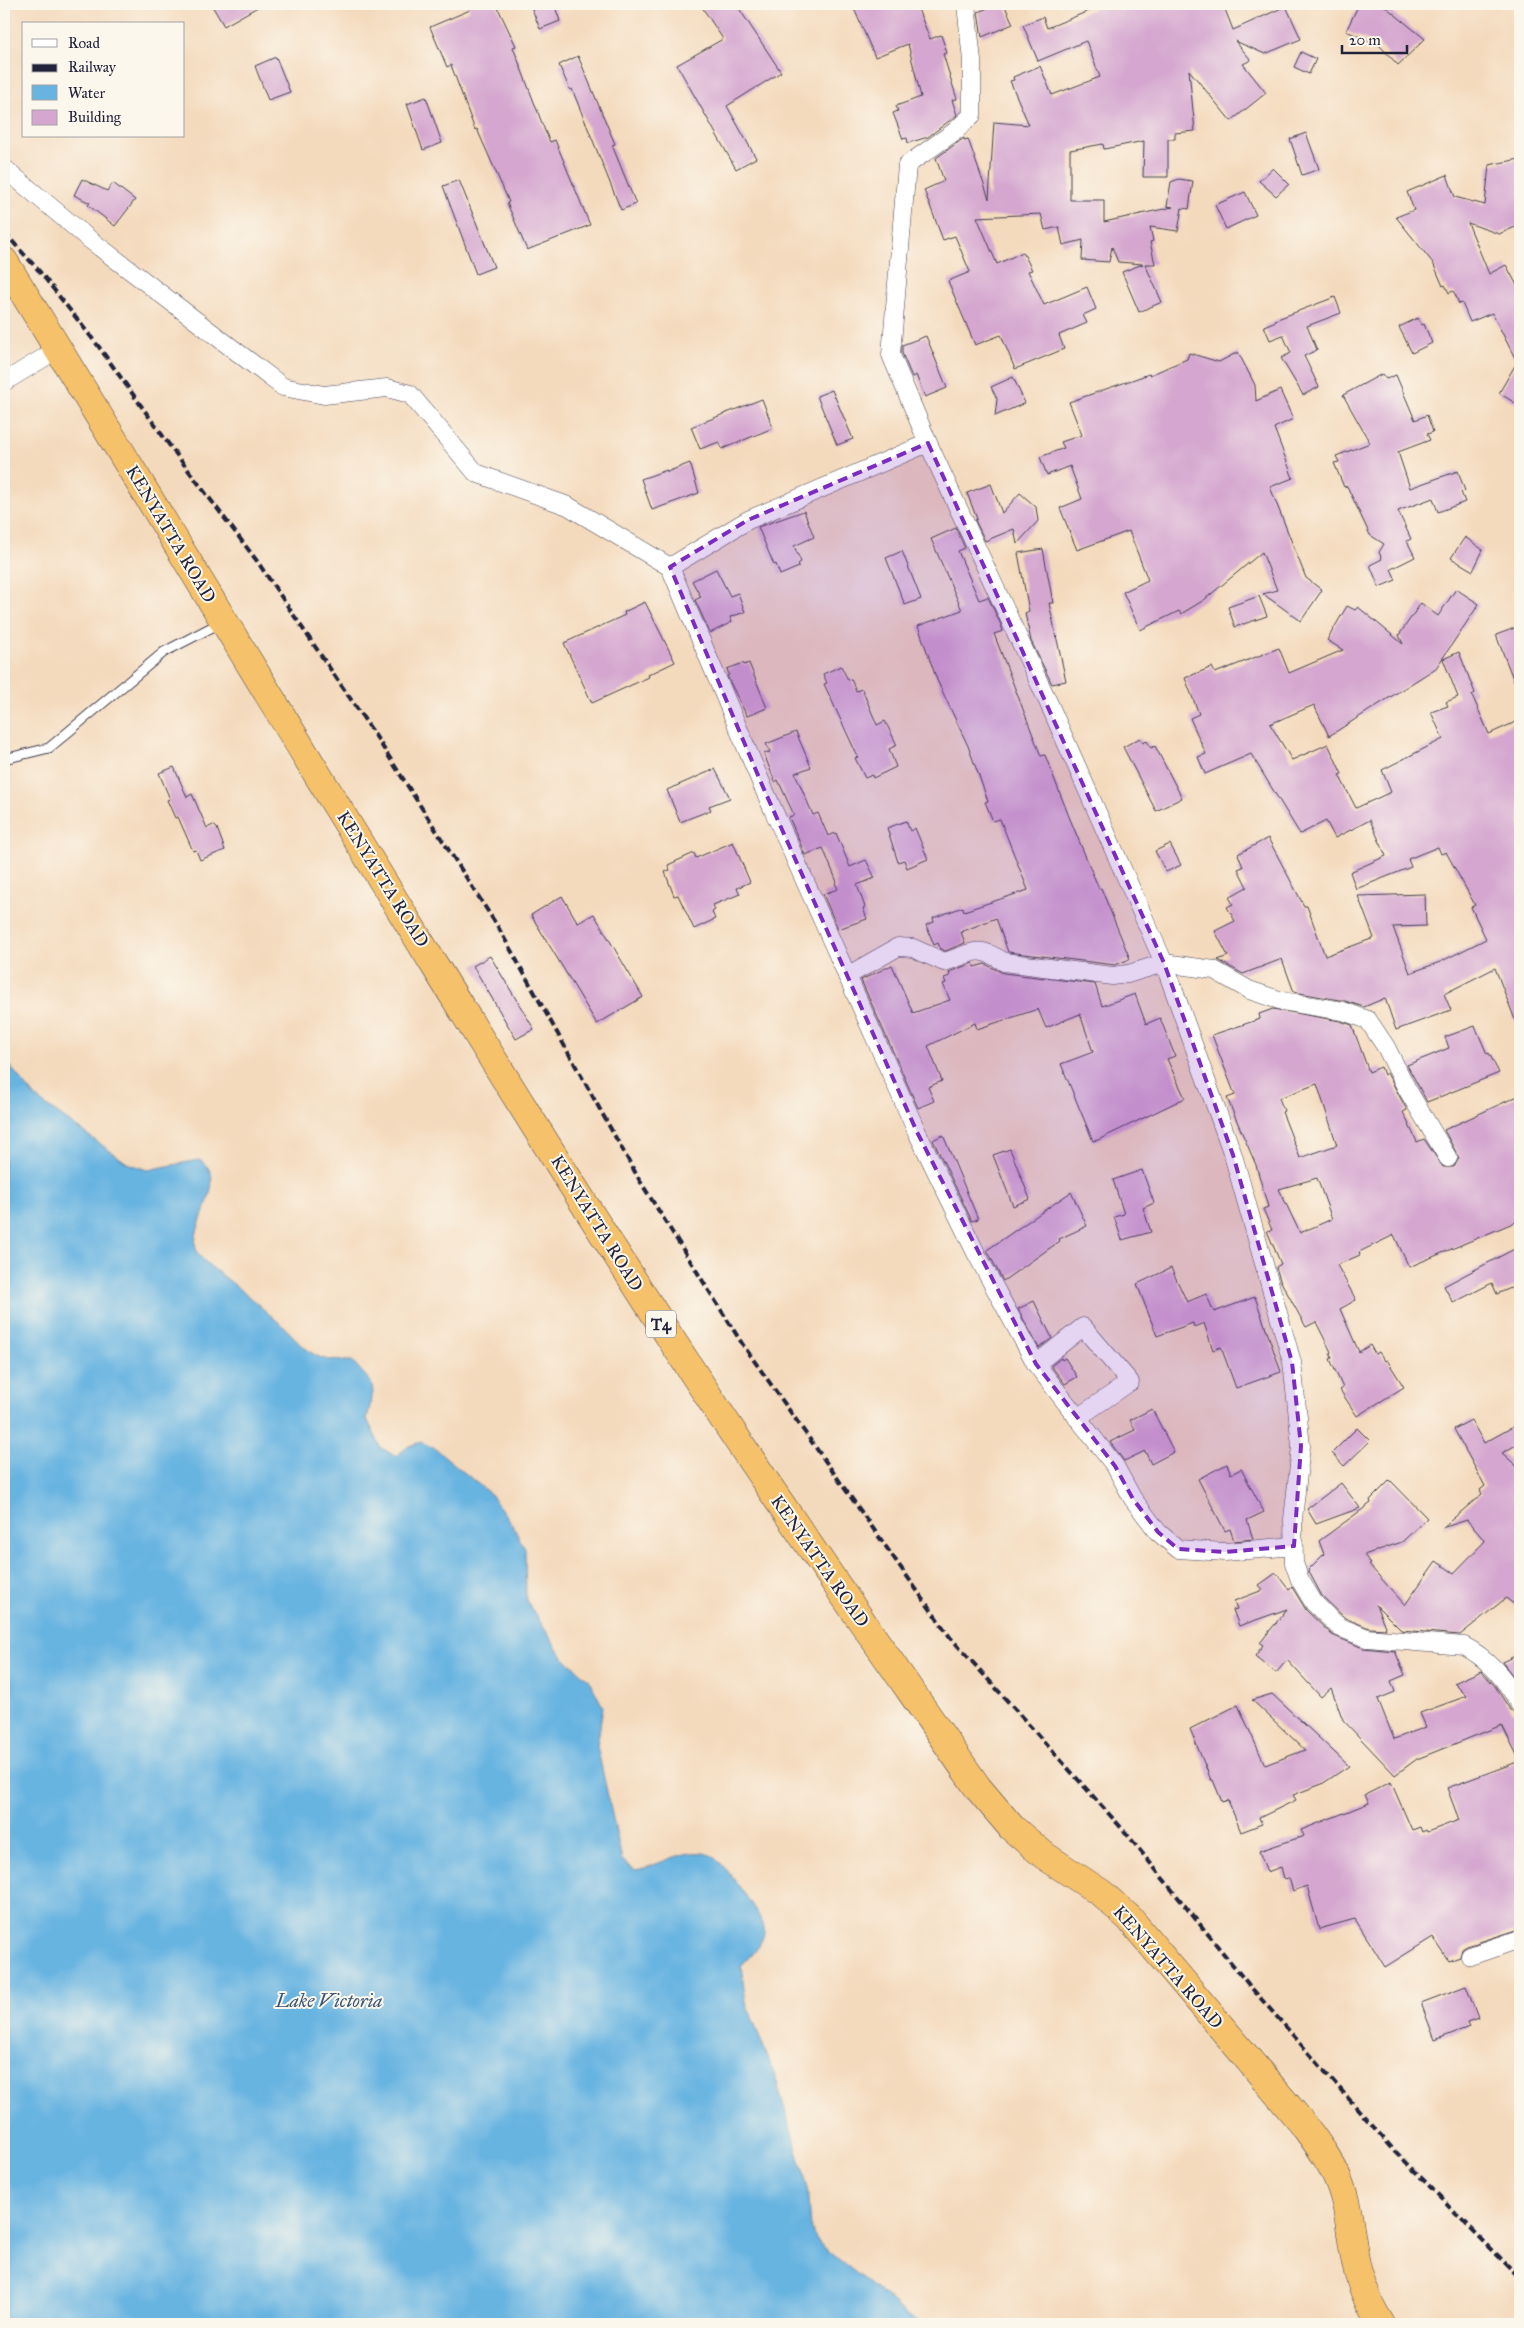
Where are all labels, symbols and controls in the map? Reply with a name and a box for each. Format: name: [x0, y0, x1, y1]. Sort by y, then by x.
legend: [22, 22, 185, 138]
scale bar: [1342, 22, 1406, 54]
text: 20 m: [1349, 31, 1381, 49]
text: Road: [68, 34, 100, 52]
text: Railway: [68, 58, 117, 76]
text: Water: [68, 84, 105, 102]
text: Building: [68, 108, 122, 126]
street label: KENYATTA ROAD: [121, 461, 221, 607]
street label: KENYATTA ROAD: [332, 807, 434, 951]
street label: KENYATTA ROAD: [546, 1151, 648, 1295]
road number: T4: [646, 1310, 676, 1338]
street label: KENYATTA ROAD: [766, 1491, 874, 1631]
street label: KENYATTA ROAD: [1108, 1901, 1228, 2033]
water label: Lake Victoria: [275, 1989, 382, 2012]

